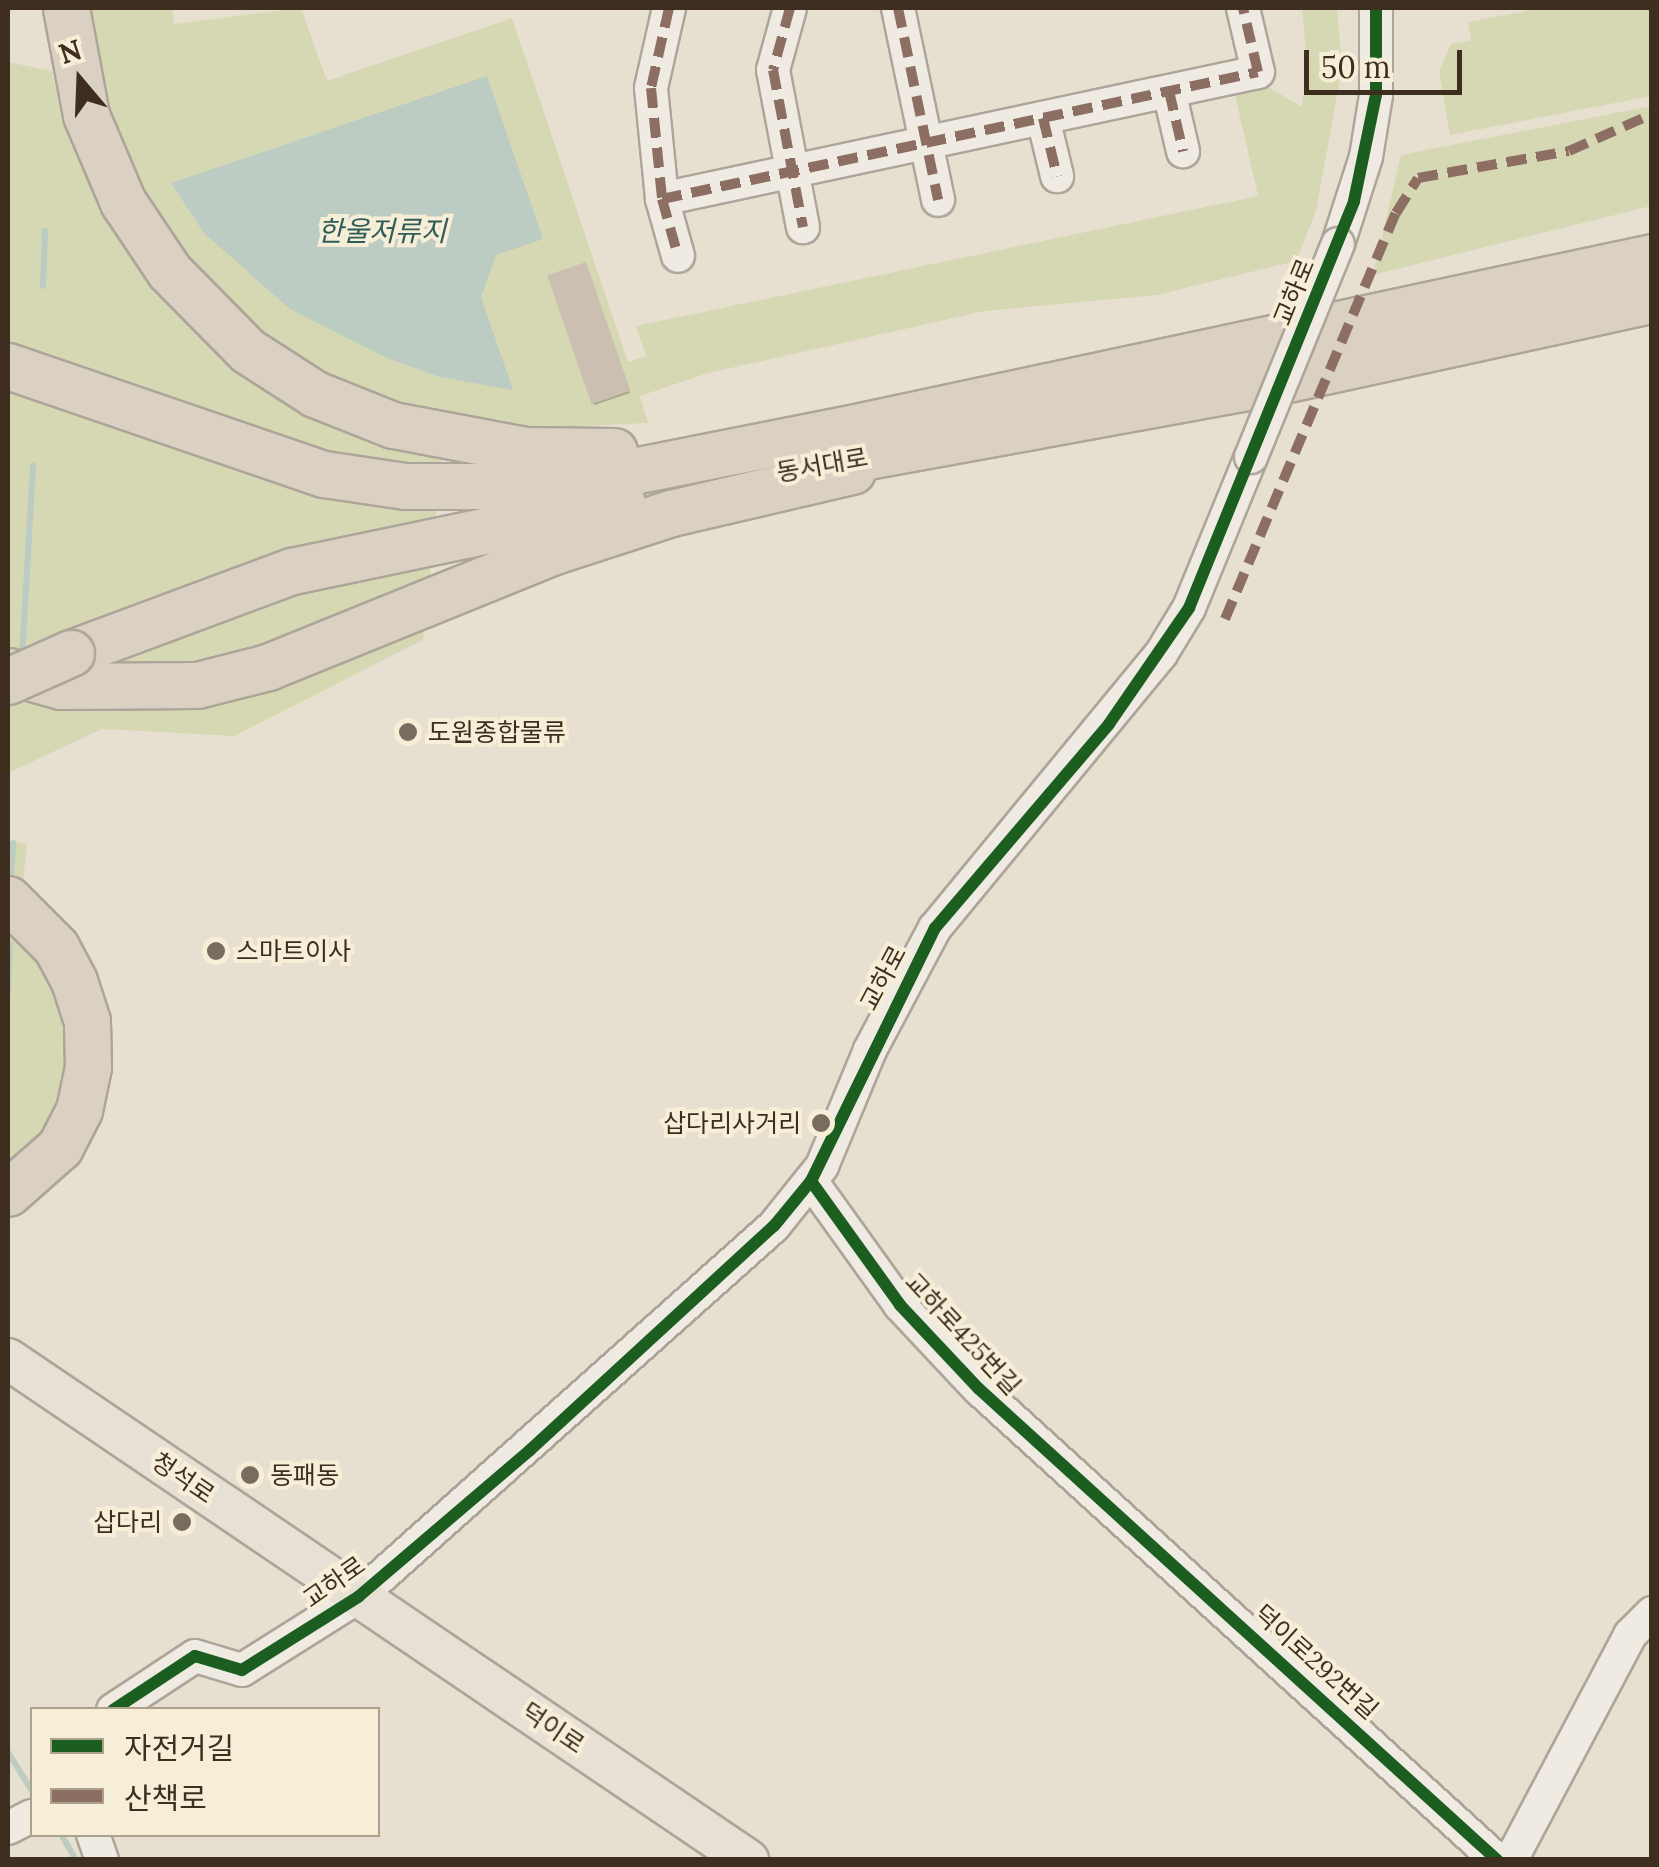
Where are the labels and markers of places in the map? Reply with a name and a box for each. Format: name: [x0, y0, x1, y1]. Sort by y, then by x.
place label: 도원종합물류: [428, 717, 566, 747]
marker: 도원종합물류: [397, 721, 419, 743]
place label: 스마트이사: [236, 936, 351, 966]
marker: 스마트이사: [205, 940, 227, 962]
place label: 삽다리사거리: [663, 1108, 801, 1138]
marker: 삽다리사거리: [810, 1112, 832, 1134]
place label: 동패동: [270, 1460, 339, 1490]
marker: 동패동: [239, 1464, 261, 1486]
place label: 삽다리: [93, 1507, 162, 1537]
marker: 삽다리: [171, 1511, 193, 1533]

